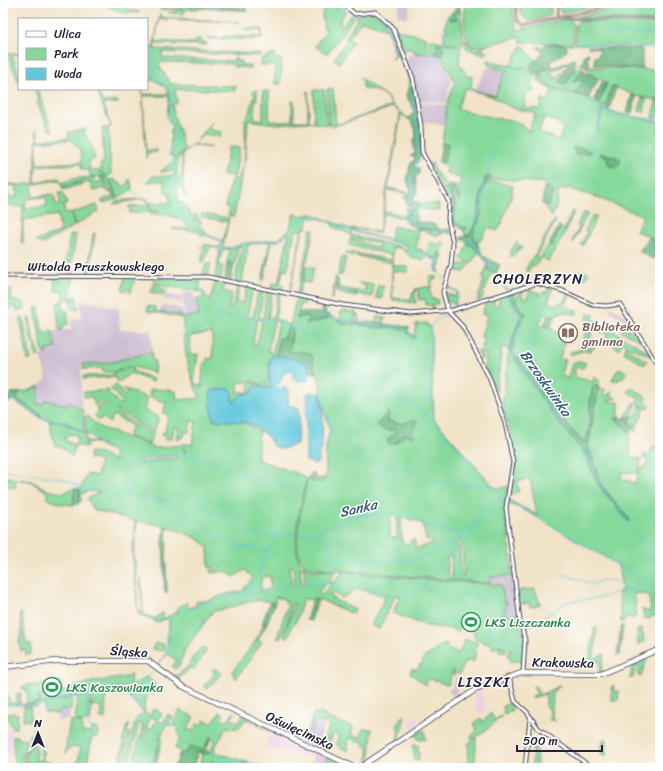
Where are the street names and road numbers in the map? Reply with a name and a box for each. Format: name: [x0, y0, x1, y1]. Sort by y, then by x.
street label: Witolda Pruszkowskiego: [28, 255, 165, 278]
street label: Śląska: [109, 639, 149, 664]
street label: Krakowska: [532, 650, 594, 675]
street label: Oświęcimska: [262, 705, 338, 757]

